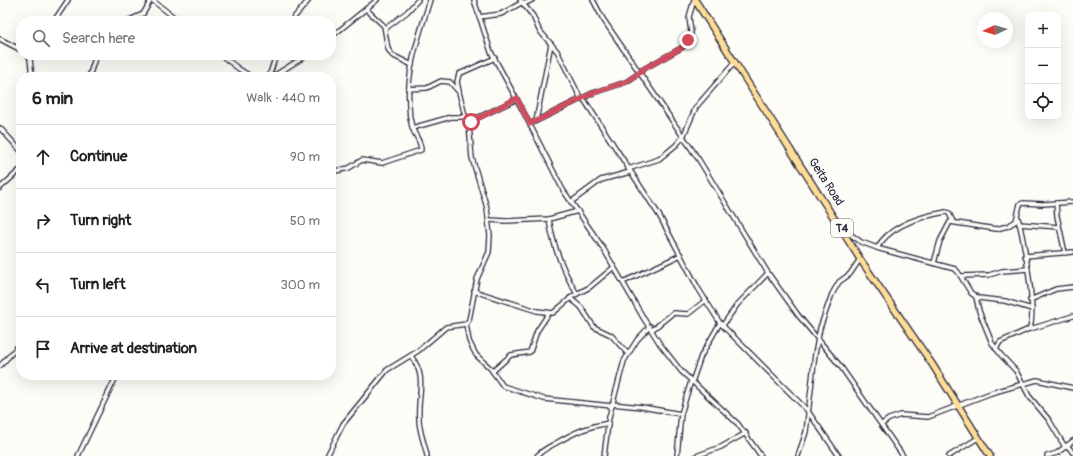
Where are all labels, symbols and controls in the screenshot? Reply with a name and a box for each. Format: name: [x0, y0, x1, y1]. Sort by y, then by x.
north arrow: [977, 12, 1013, 48]
map controls: [1025, 12, 1061, 120]
button: +: [1025, 12, 1061, 48]
search box: [16, 16, 336, 60]
icon: search: [30, 27, 52, 49]
text: Search here: [62, 29, 135, 48]
route end: [679, 31, 697, 49]
button: −: [1025, 48, 1061, 84]
button: locate: [1025, 84, 1061, 120]
text: 6 min: [32, 88, 73, 109]
text: Walk · 440 m: [246, 90, 320, 106]
route start: [462, 113, 480, 131]
icon: ahead: [32, 146, 54, 168]
text: Continue: [70, 147, 128, 166]
text: 90 m: [290, 149, 320, 165]
street label: Geita Road: [805, 155, 847, 209]
icon: right: [32, 210, 54, 232]
text: Turn right: [70, 211, 131, 230]
text: 50 m: [290, 213, 320, 229]
road number: T4: [831, 219, 853, 237]
icon: left: [32, 274, 54, 296]
text: Turn left: [70, 275, 126, 294]
text: 300 m: [281, 277, 320, 293]
icon: arrive: [32, 338, 54, 360]
text: Arrive at destination: [70, 339, 197, 358]

